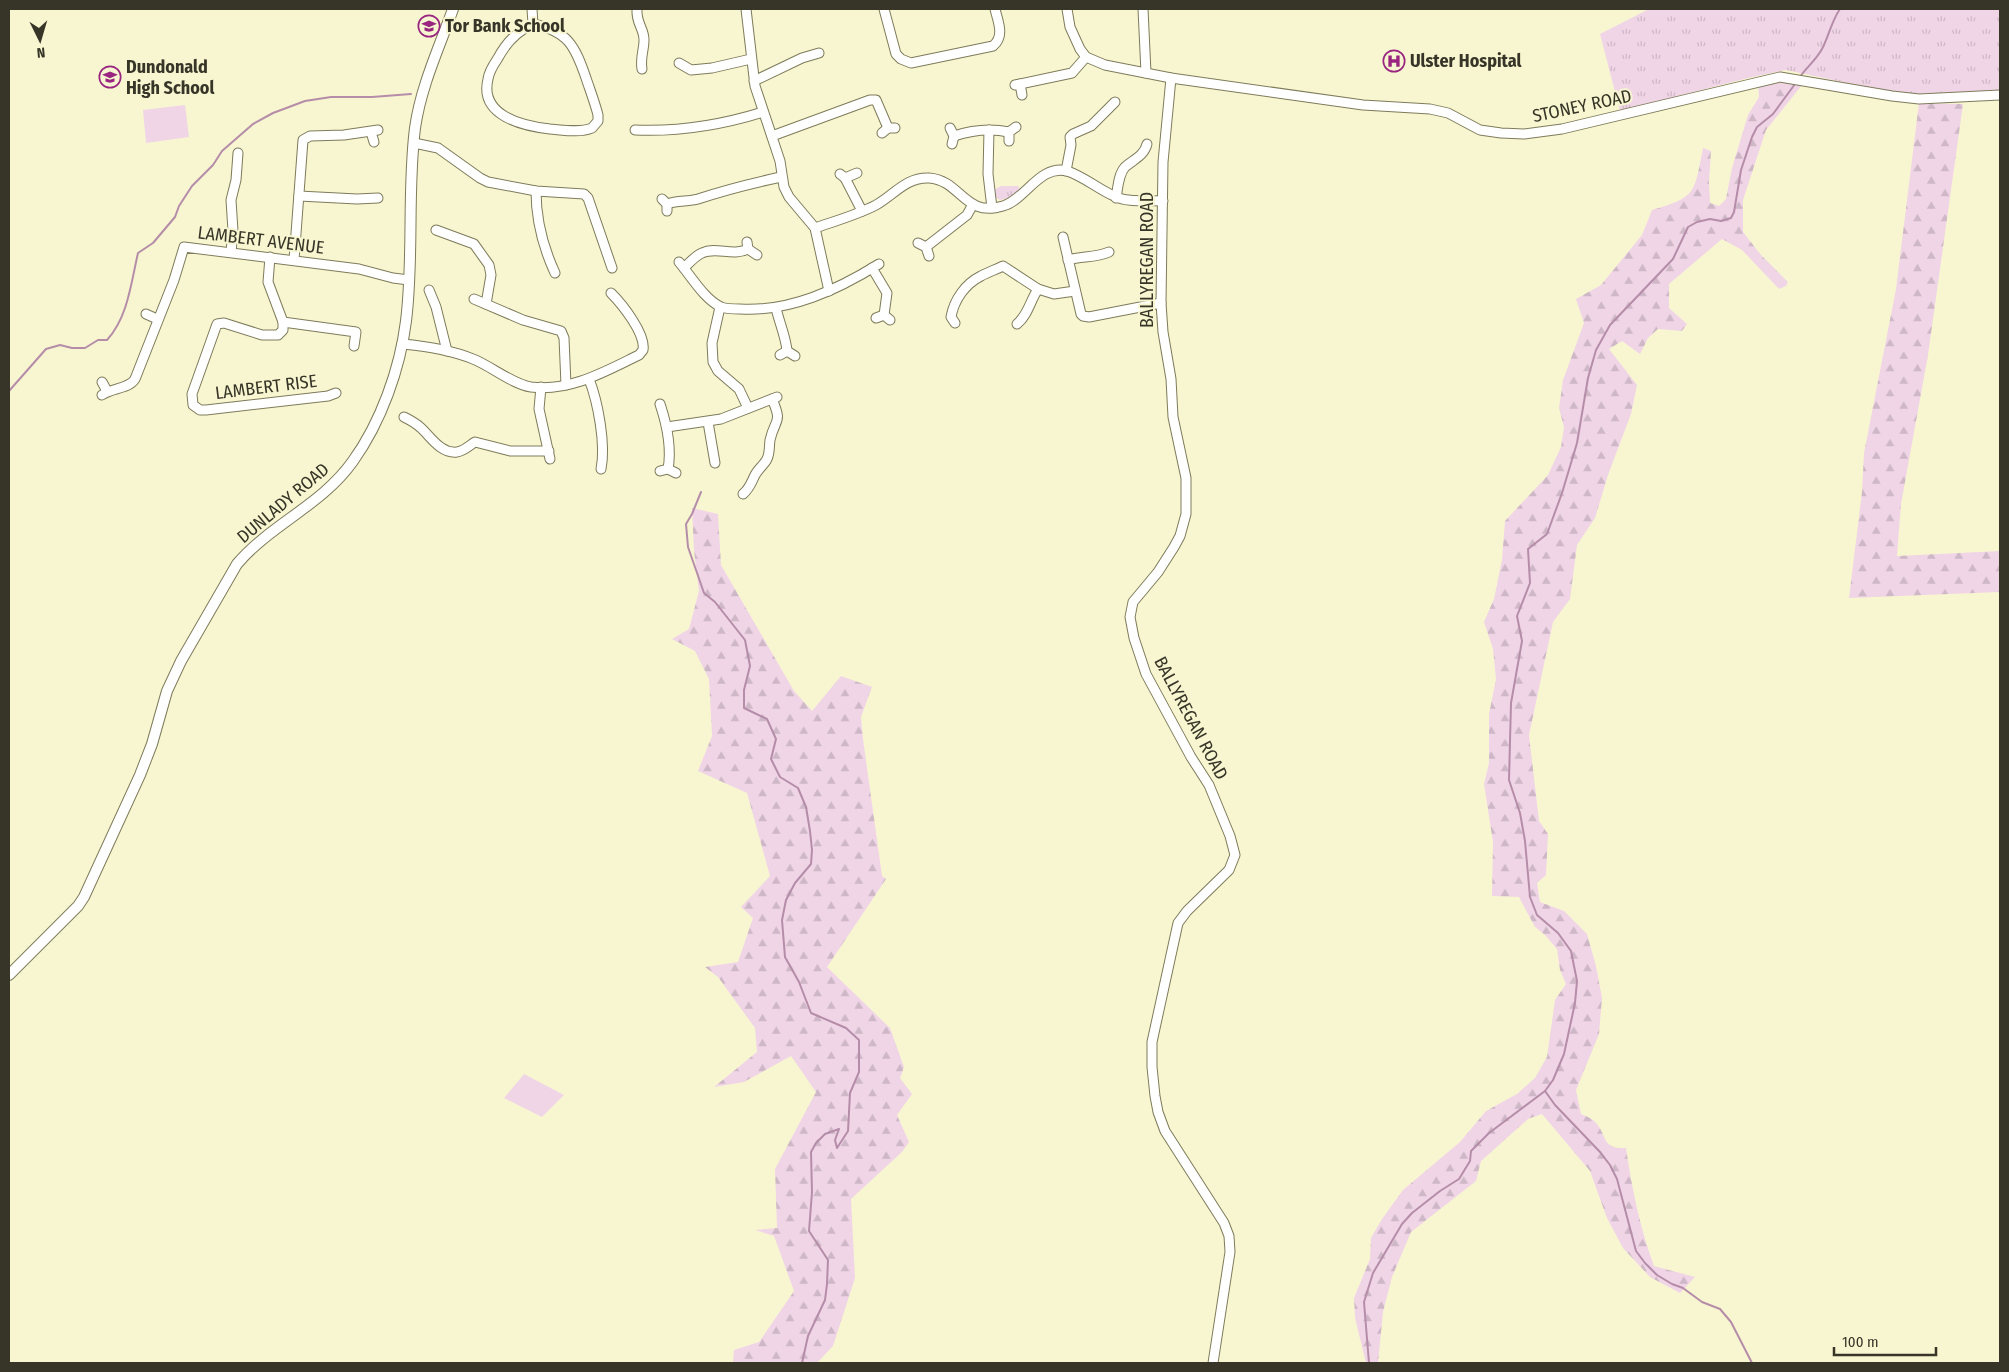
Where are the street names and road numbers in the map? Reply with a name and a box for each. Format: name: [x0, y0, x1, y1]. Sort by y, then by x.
street label: STONEY ROAD: [1530, 85, 1634, 127]
street label: BALLYREGAN ROAD: [1136, 192, 1158, 328]
street label: LAMBERT AVENUE: [196, 221, 326, 259]
street label: LAMBERT RISE: [214, 370, 318, 404]
street label: DUNLADY ROAD: [233, 458, 333, 548]
street label: BALLYREGAN ROAD: [1149, 653, 1233, 783]

